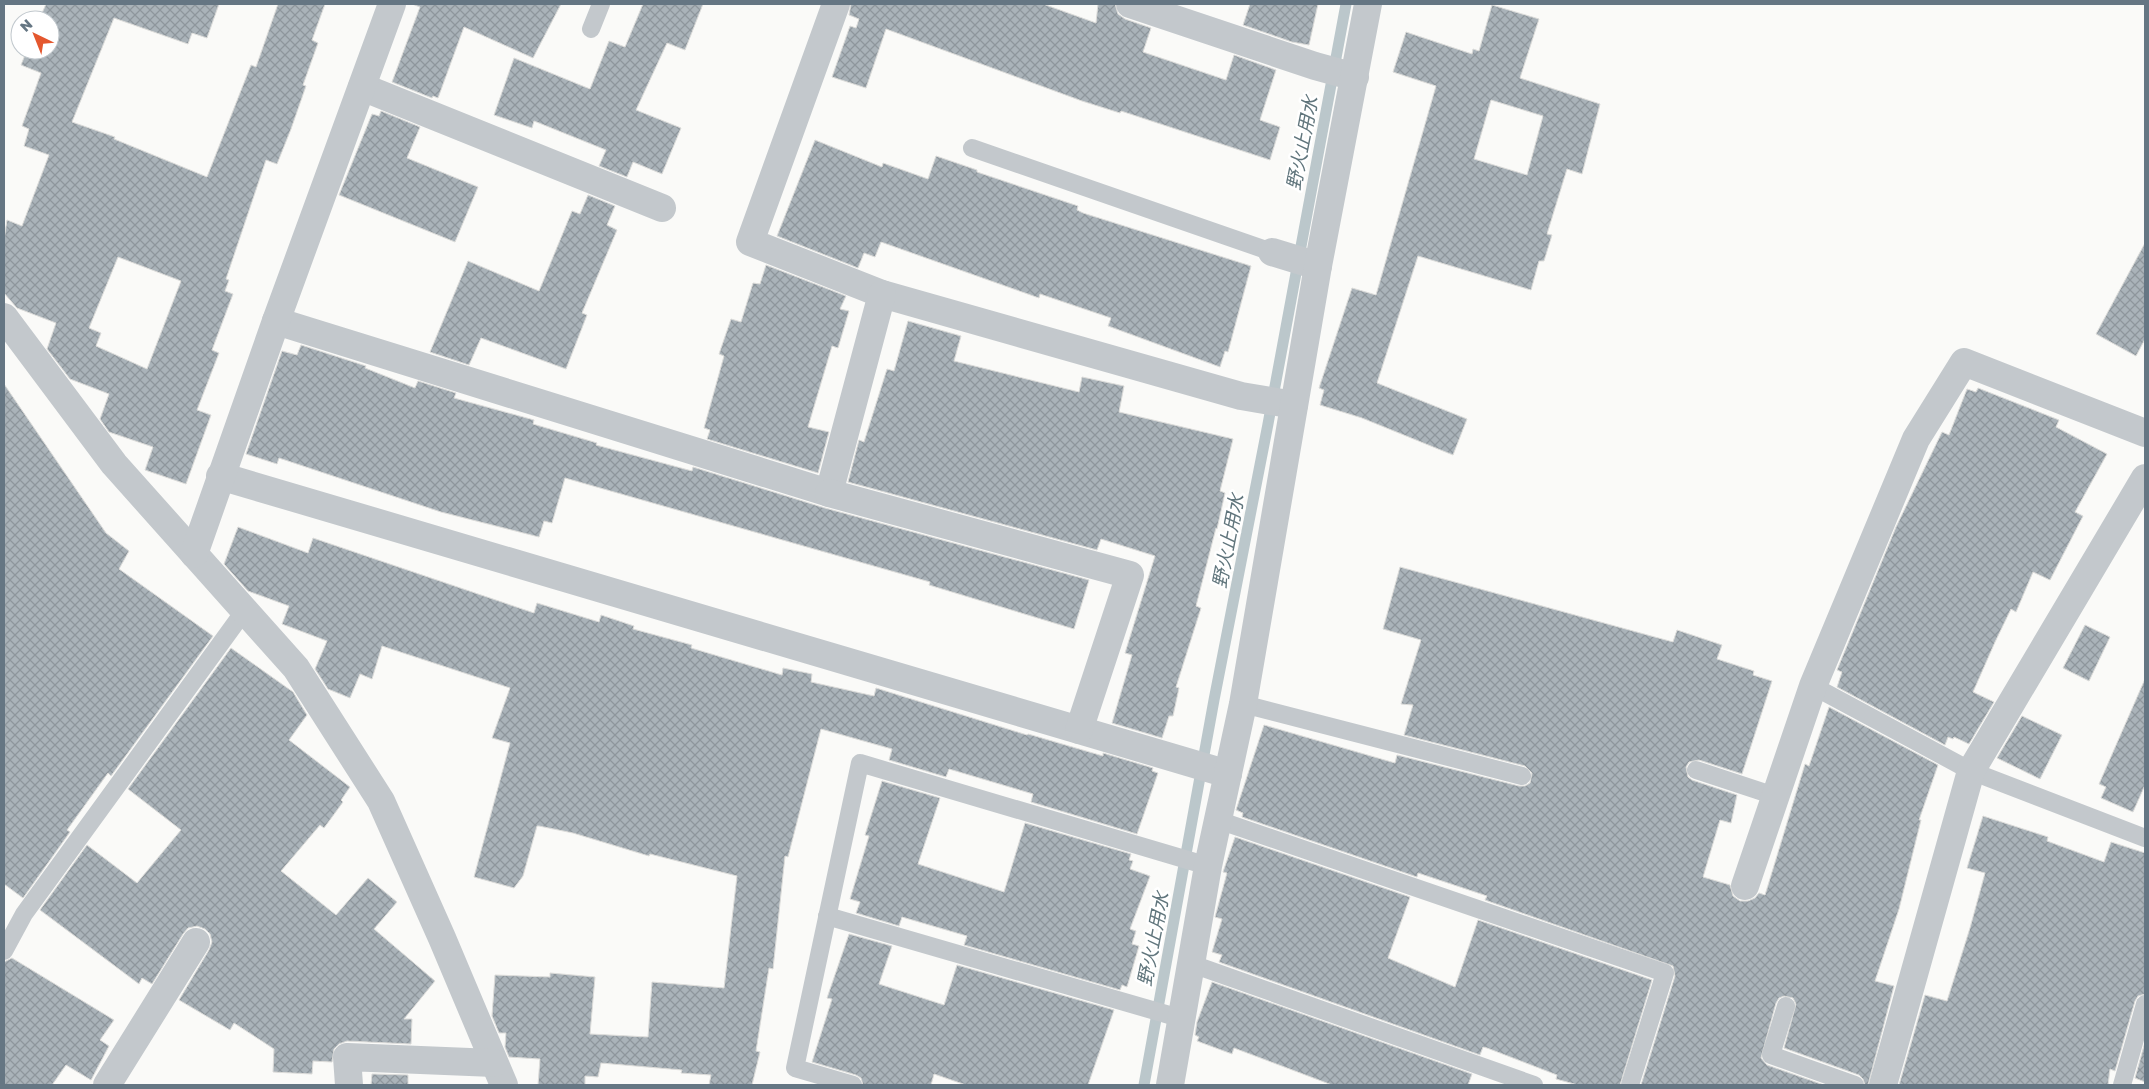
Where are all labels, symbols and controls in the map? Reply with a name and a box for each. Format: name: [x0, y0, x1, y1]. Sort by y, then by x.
north arrow: [10, 10, 60, 60]
text: N: [16, 15, 35, 35]
water label: 野火止用水: [1281, 92, 1322, 192]
water label: 野火止用水: [1207, 490, 1248, 590]
water label: 野火止用水: [1132, 888, 1173, 988]

